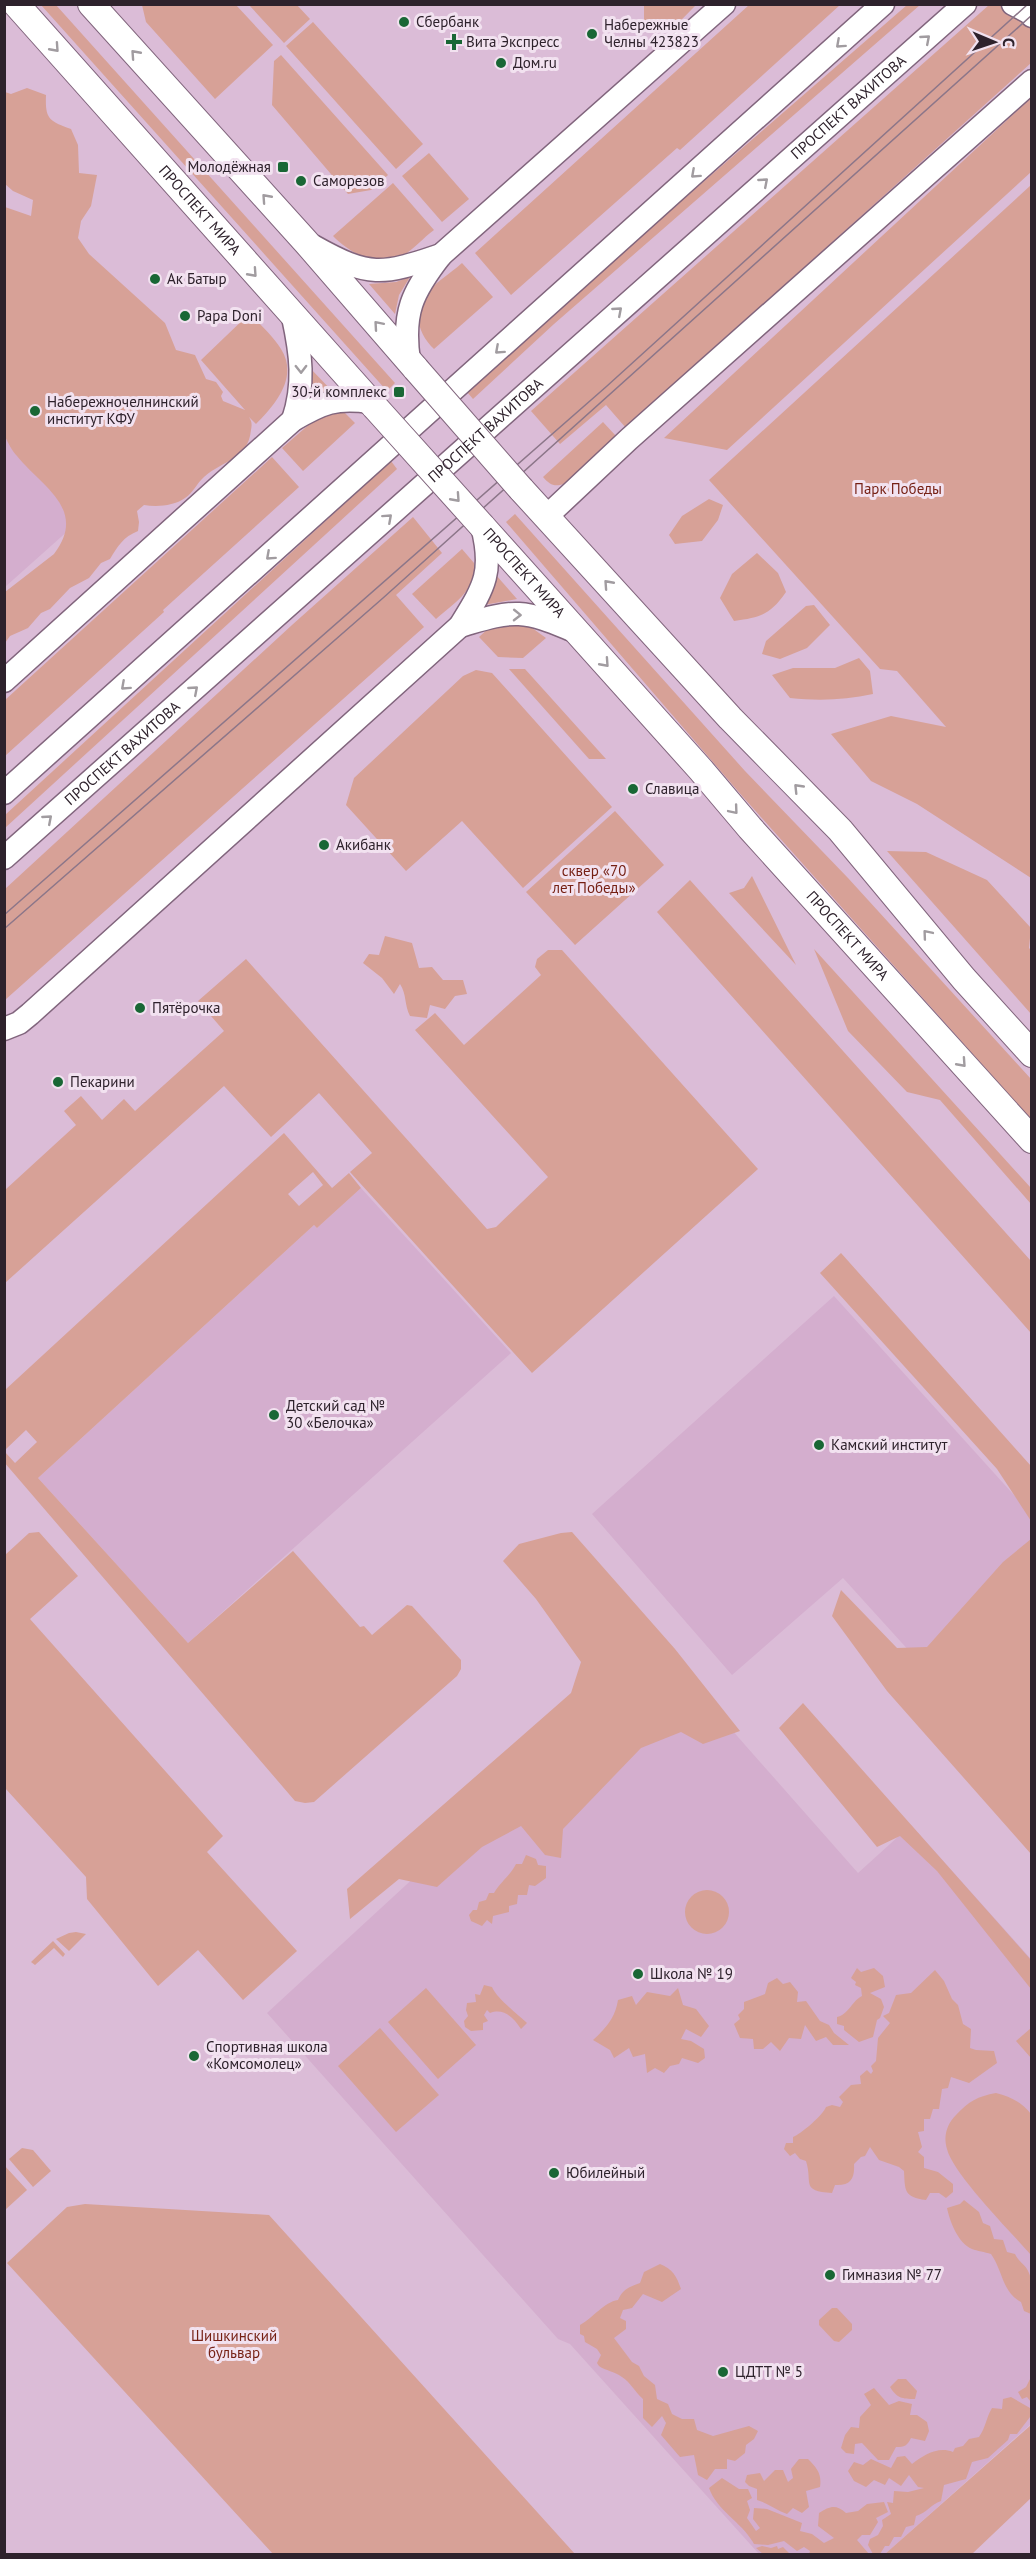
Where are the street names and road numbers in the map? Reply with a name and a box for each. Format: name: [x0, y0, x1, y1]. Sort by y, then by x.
street label: ПРОСПЕКТ ВАХИТОВА: [787, 51, 910, 163]
street label: ПРОСПЕКТ МИРА: [155, 161, 245, 259]
street label: ПРОСПЕКТ ВАХИТОВА: [424, 374, 547, 486]
street label: ПРОСПЕКТ МИРА: [479, 524, 570, 621]
street label: ПРОСПЕКТ ВАХИТОВА: [60, 697, 184, 809]
street label: ПРОСПЕКТ МИРА: [802, 887, 893, 984]

